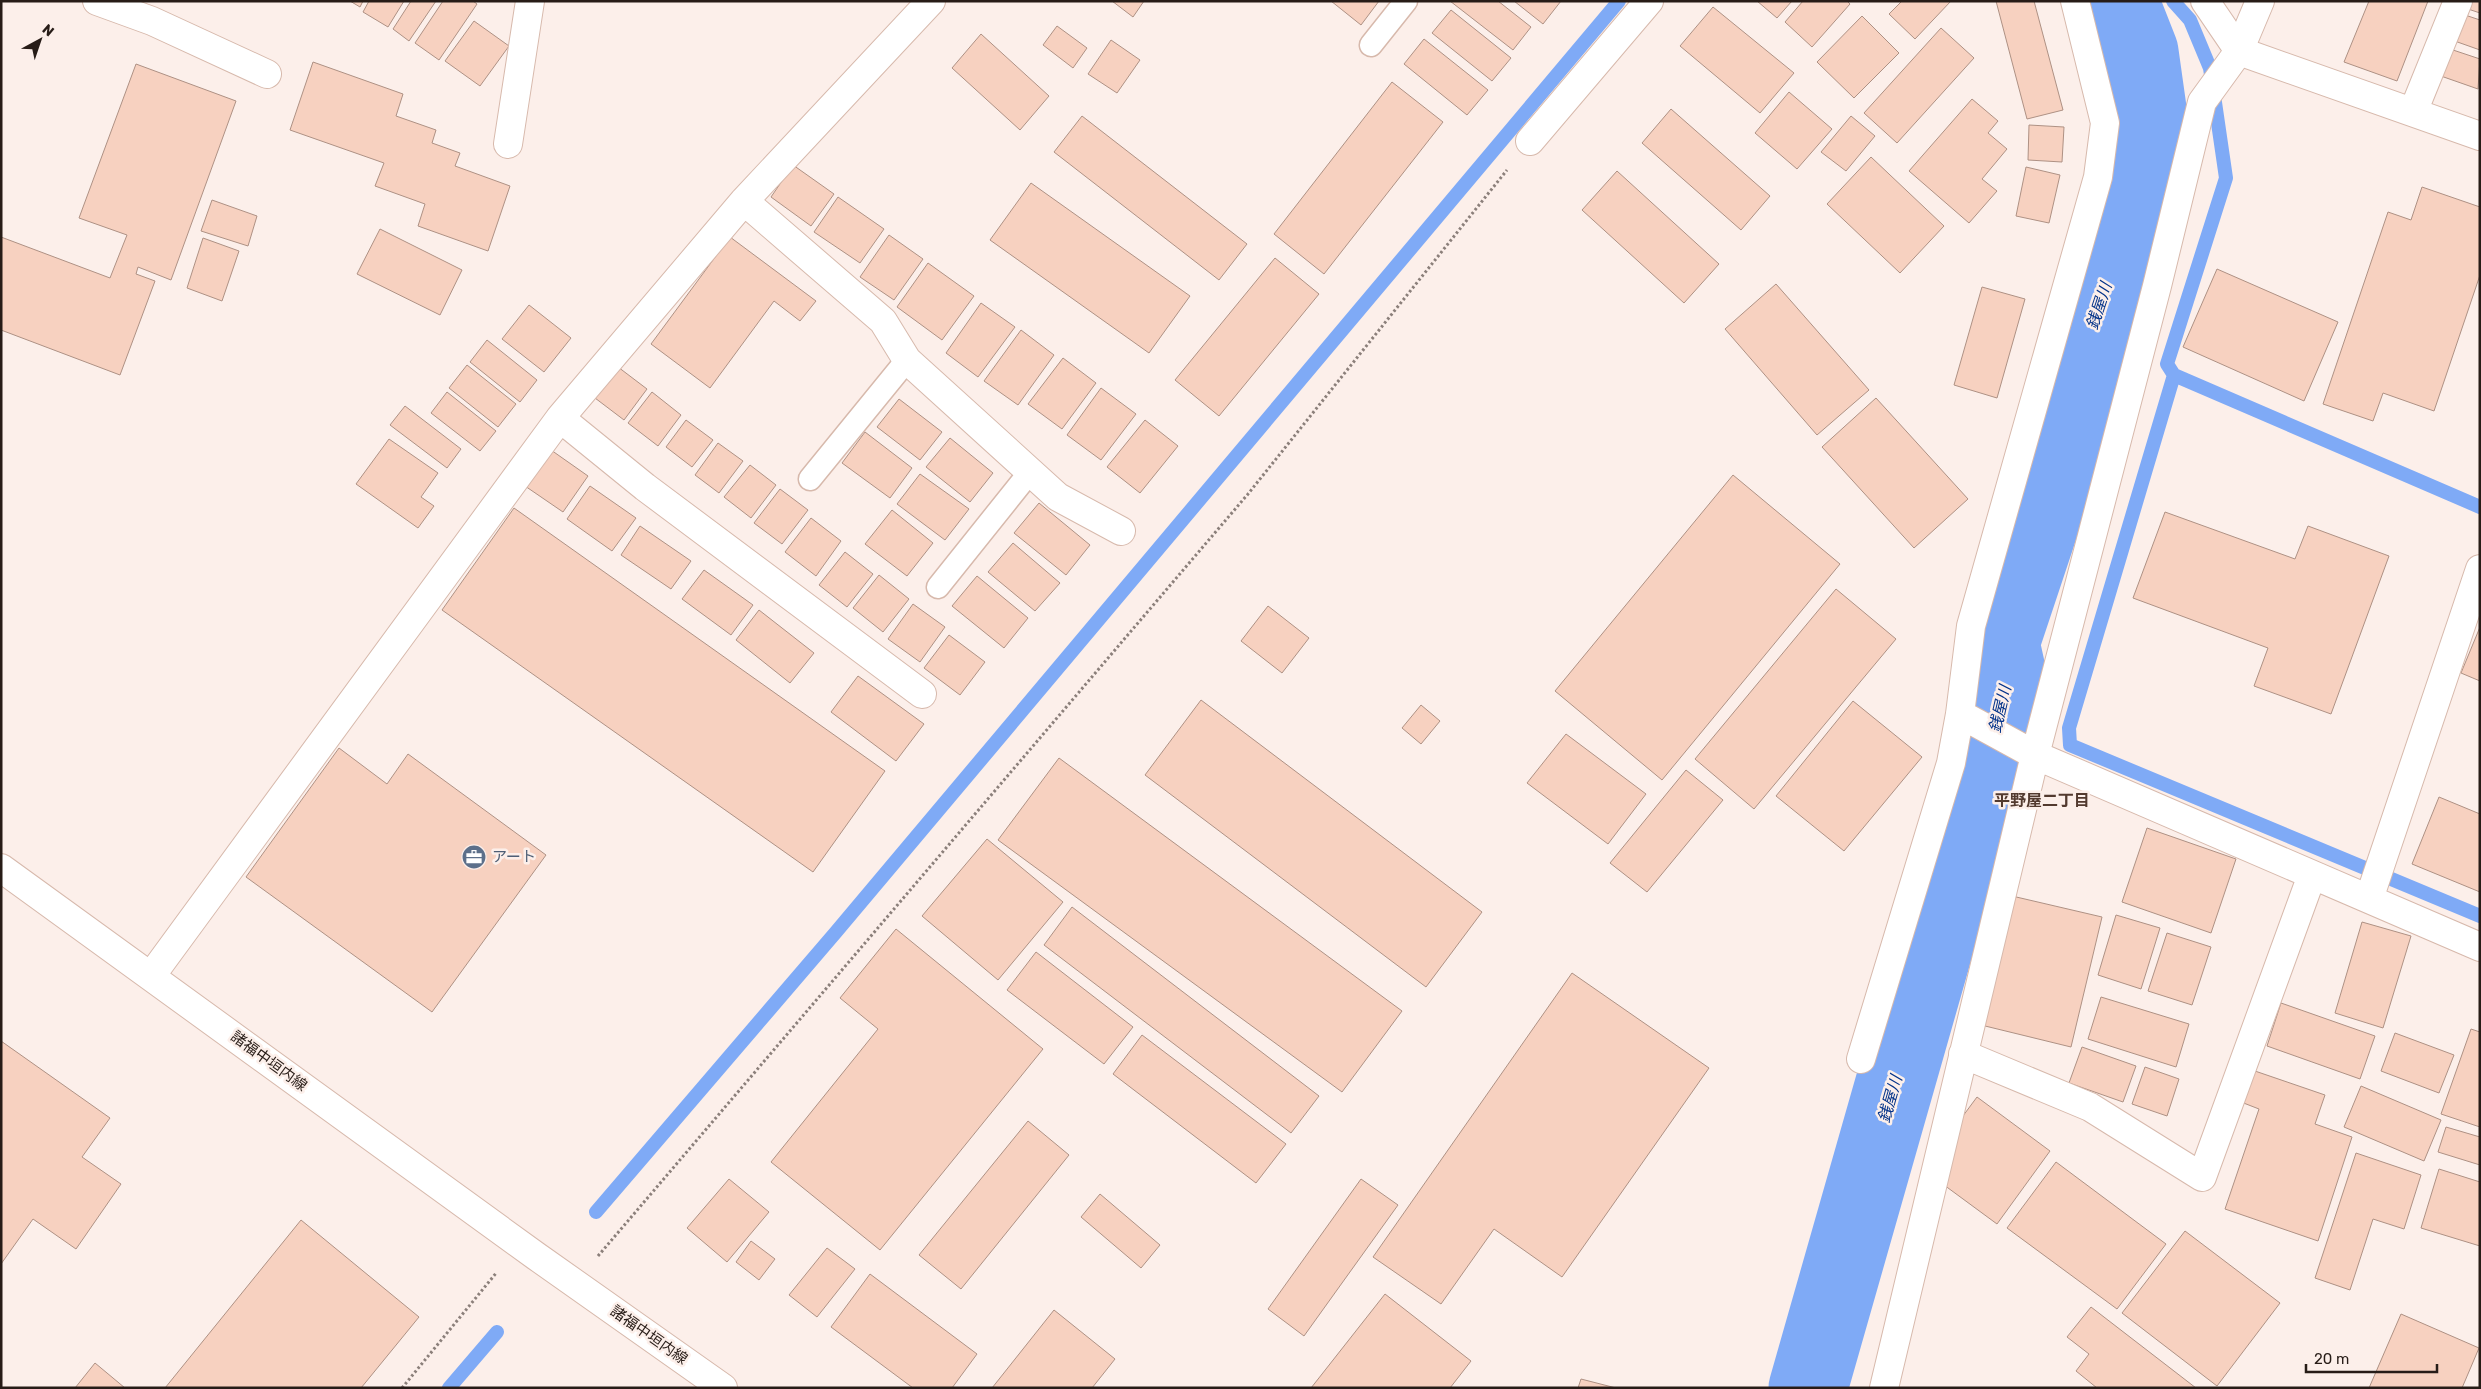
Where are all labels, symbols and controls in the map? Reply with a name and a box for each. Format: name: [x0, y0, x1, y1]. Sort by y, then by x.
north arrow: [15, 15, 65, 65]
text: N: [39, 21, 57, 40]
water label: 銭屋川: [2083, 278, 2116, 332]
water label: 銭屋川: [1985, 682, 2015, 735]
district label: 平野屋二丁目: [1994, 791, 2090, 810]
office icon: アート: [461, 844, 487, 870]
place label: アート: [492, 848, 536, 866]
street label: 諸福中垣内線: [227, 1027, 311, 1095]
water label: 銭屋川: [1874, 1071, 1906, 1125]
street label: 諸福中垣内線: [607, 1302, 691, 1368]
scale bar: [2306, 1342, 2437, 1374]
text: 20 m: [2314, 1350, 2349, 1368]

